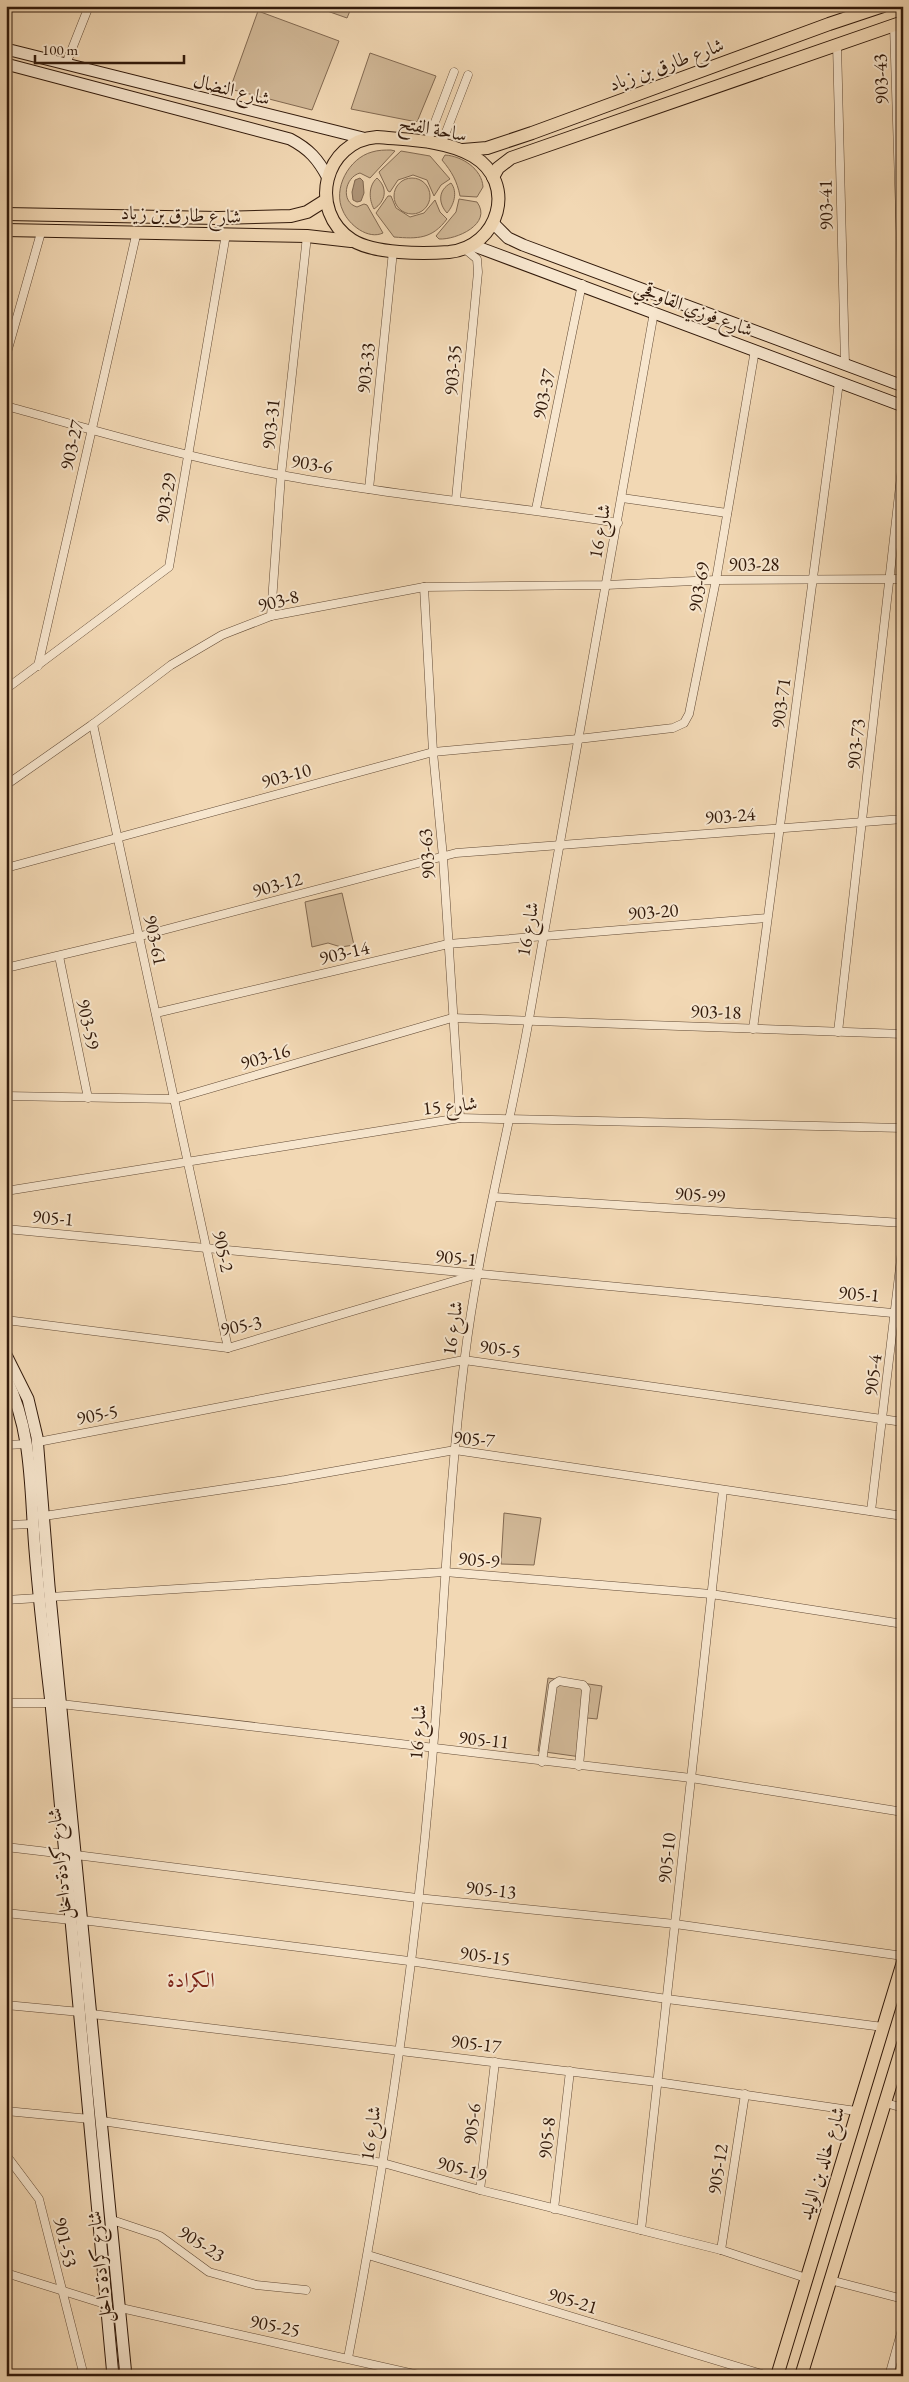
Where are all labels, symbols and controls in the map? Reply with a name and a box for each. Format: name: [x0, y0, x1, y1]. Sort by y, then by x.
scale bar: [35, 32, 184, 64]
street label: شارع طارق بن زياد: [605, 32, 728, 100]
text: 100 m: [42, 40, 79, 59]
street label: 903-43: [867, 53, 894, 105]
street label: شارع النضال: [190, 68, 273, 114]
street label: ساحة الفتح: [396, 110, 469, 152]
street label: 903-41: [813, 179, 838, 231]
street label: شارع طارق بن زياد: [120, 200, 242, 232]
street label: شارع فوزي القاوقجي: [629, 274, 757, 348]
street label: 903-33: [350, 341, 381, 395]
street label: 903-35: [438, 344, 467, 396]
street label: 903-37: [526, 366, 561, 422]
street label: 903-31: [255, 397, 286, 451]
street label: 903-27: [54, 417, 90, 473]
street label: 903-6: [289, 448, 334, 479]
street label: 903-29: [149, 471, 182, 525]
street label: شارع 16: [582, 502, 620, 561]
street label: 903-28: [729, 552, 779, 577]
street label: 903-69: [682, 560, 715, 614]
street label: 903-8: [255, 583, 301, 618]
street label: 903-71: [765, 676, 796, 730]
street label: 903-73: [840, 717, 871, 771]
street label: 903-10: [258, 757, 314, 794]
street label: 903-24: [704, 801, 757, 830]
street label: 903-63: [412, 828, 441, 880]
street label: 903-12: [249, 866, 305, 903]
street label: 903-20: [627, 897, 679, 926]
street label: شارع 16: [510, 900, 548, 959]
street label: 903-61: [138, 913, 173, 968]
street label: 903-14: [317, 934, 373, 970]
street label: 903-59: [71, 997, 106, 1052]
street label: 903-18: [690, 998, 742, 1025]
street label: 903-16: [237, 1037, 293, 1075]
street label: شارع 15: [421, 1090, 479, 1124]
street label: 905-99: [674, 1180, 726, 1209]
street label: 905-1: [31, 1203, 75, 1232]
street label: 905-2: [207, 1228, 240, 1274]
street label: 905-1: [434, 1243, 478, 1272]
street label: 905-1: [837, 1279, 881, 1308]
street label: شارع 16: [436, 1299, 472, 1357]
street label: 905-3: [218, 1309, 264, 1342]
street label: 905-5: [478, 1333, 522, 1364]
street label: 905-4: [858, 1352, 888, 1397]
street label: 905-5: [74, 1398, 120, 1431]
street label: 905-7: [452, 1424, 497, 1453]
street label: 905-9: [457, 1545, 501, 1574]
street label: شارع 16: [403, 1704, 435, 1761]
street label: 905-11: [457, 1724, 511, 1755]
street label: شارع كرادة داخل: [41, 1806, 81, 1921]
street label: 905-10: [651, 1831, 682, 1885]
street label: 905-13: [464, 1874, 518, 1905]
street label: 905-15: [458, 1940, 512, 1971]
district label: الكرادة: [167, 1966, 215, 1993]
street label: 905-17: [449, 2028, 504, 2059]
street label: 905-6: [457, 2102, 486, 2146]
street label: شارع خالد بن الوليد: [792, 2103, 853, 2224]
street label: شارع 16: [354, 2104, 390, 2162]
street label: 905-8: [532, 2116, 561, 2160]
street label: 905-12: [701, 2142, 734, 2196]
street label: 905-19: [434, 2149, 490, 2187]
street label: شارع كرادة داخل: [81, 2209, 121, 2324]
street label: 901-53: [48, 2215, 83, 2270]
street label: 905-23: [174, 2219, 230, 2268]
street label: 905-21: [545, 2281, 601, 2320]
street label: 905-25: [247, 2308, 302, 2343]

